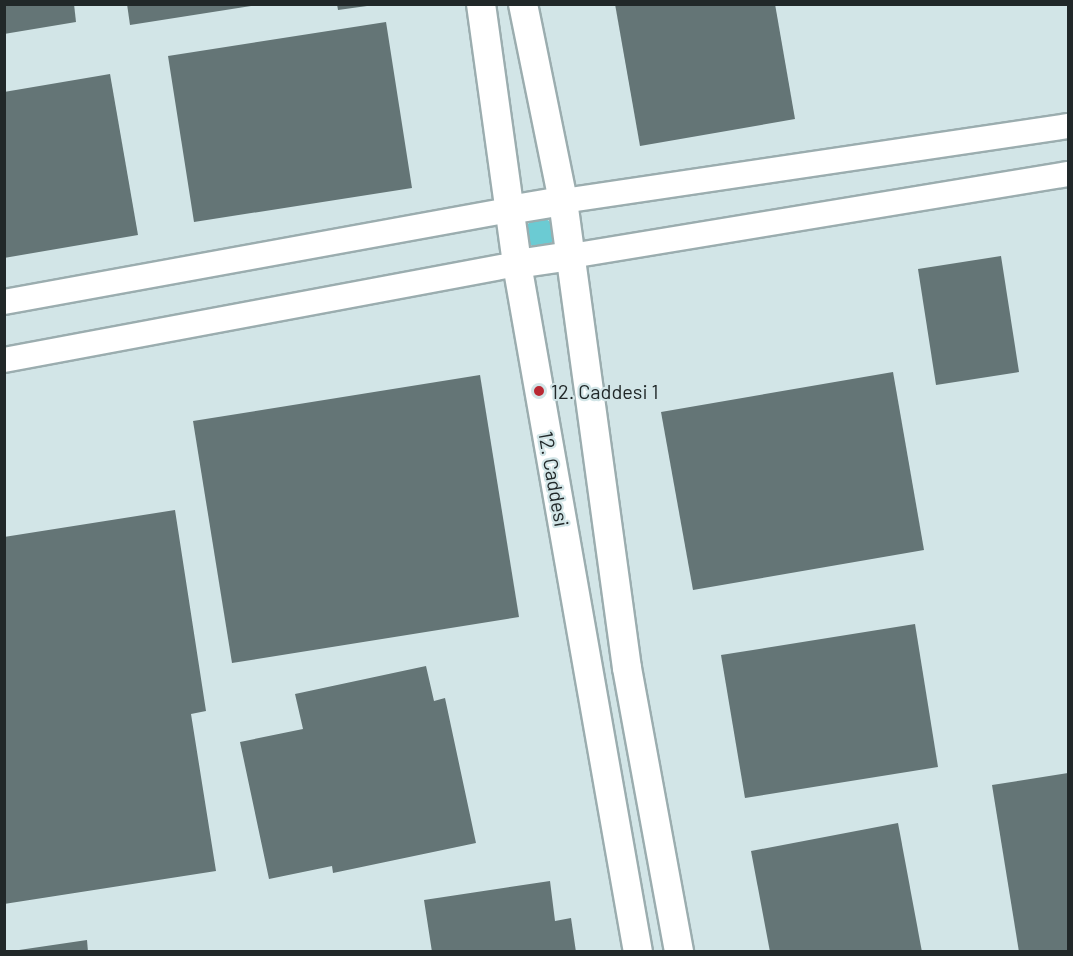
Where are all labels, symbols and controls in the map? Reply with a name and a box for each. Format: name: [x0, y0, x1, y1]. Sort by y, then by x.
place label: 12. Caddesi 1: [551, 379, 659, 403]
marker: 12. Caddesi 1: [532, 384, 546, 398]
street label: 12. Caddesi: [534, 429, 574, 529]

